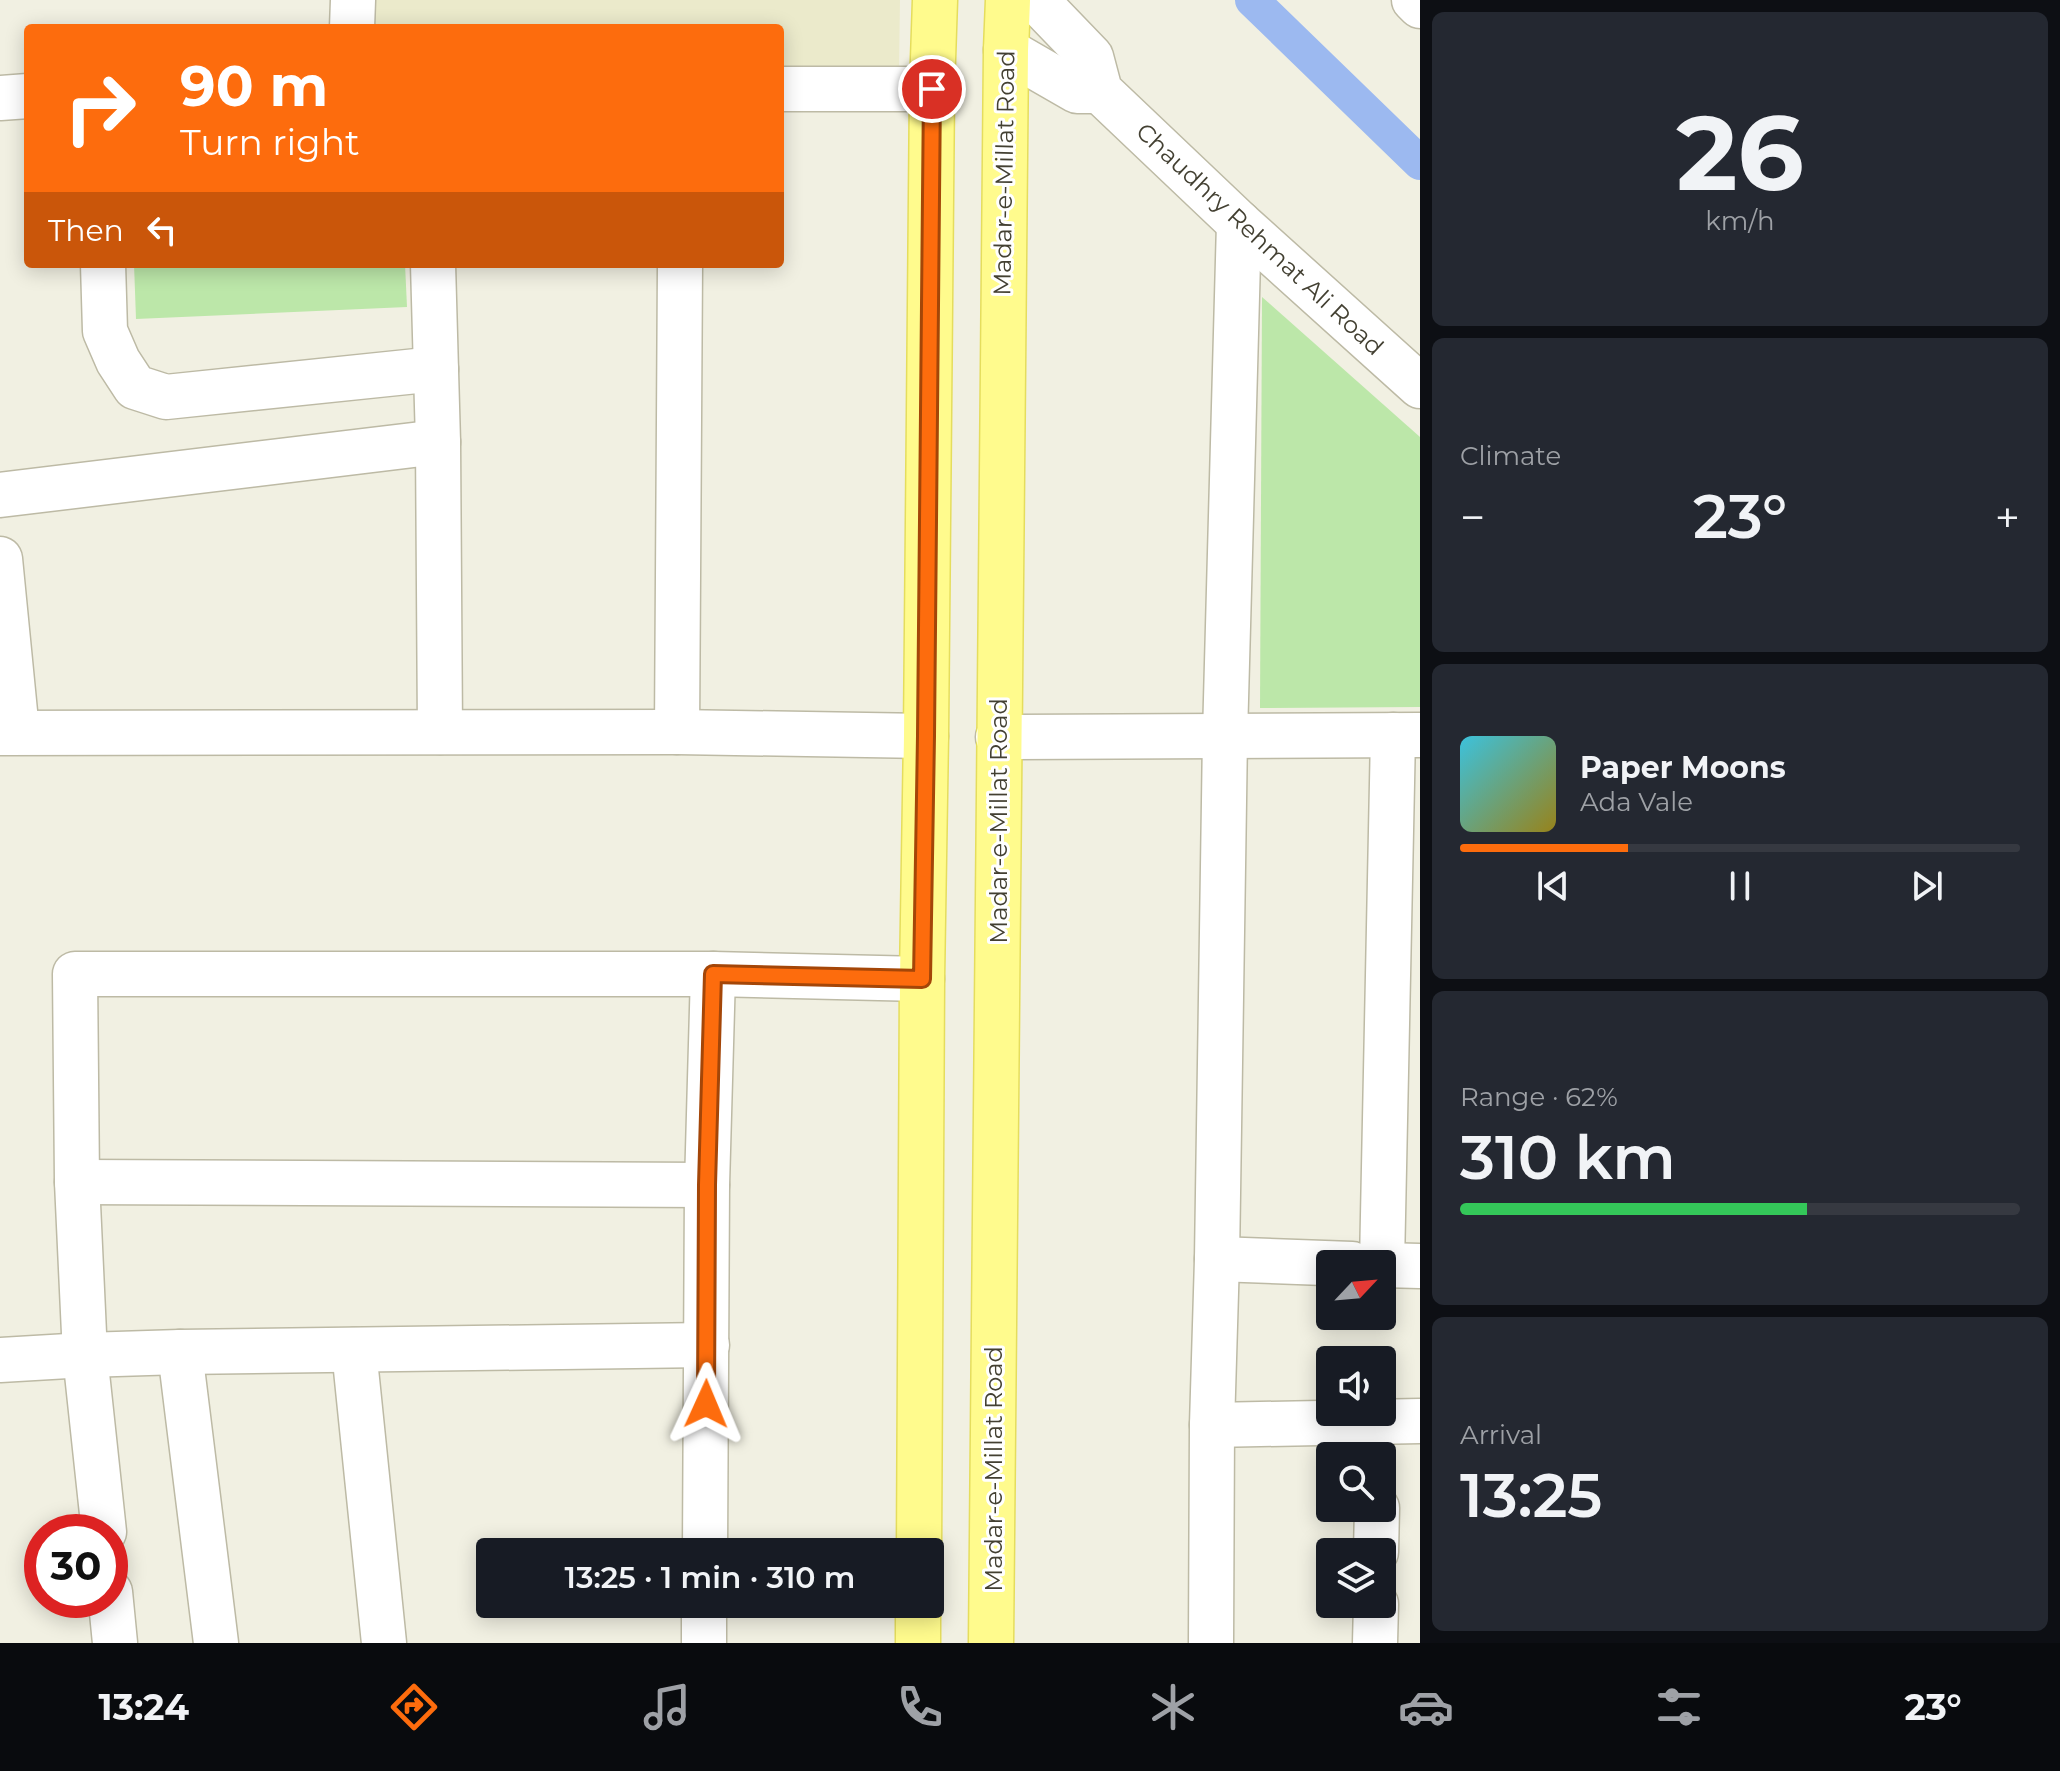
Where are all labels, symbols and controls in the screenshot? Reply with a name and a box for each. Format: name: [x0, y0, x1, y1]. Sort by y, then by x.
street label: Madar-e-Millat Road: [987, 50, 1021, 296]
text: 90 m: [180, 52, 328, 120]
pin: [898, 55, 966, 123]
icon: right: [48, 56, 152, 160]
icon: arrive: [910, 67, 954, 111]
text: 26: [1676, 89, 1804, 216]
street label: Chaudhry Rehmat Ali Road: [1130, 117, 1390, 361]
text: Turn right: [180, 120, 360, 164]
text: km/h: [1705, 205, 1775, 237]
icon: left: [140, 208, 184, 252]
text: Then: [48, 212, 124, 249]
text: Climate: [1460, 440, 1561, 472]
text: 23°: [1693, 480, 1787, 553]
text: −: [1460, 490, 1485, 544]
text: +: [1995, 490, 2020, 544]
street label: Madar-e-Millat Road: [984, 698, 1013, 944]
text: Paper Moons: [1580, 749, 1786, 786]
text: Ada Vale: [1580, 786, 1693, 818]
icon: previous: [1531, 864, 1575, 908]
icon: pause: [1718, 864, 1762, 908]
icon: next: [1905, 864, 1949, 908]
text: Range · 62%: [1460, 1081, 1618, 1113]
text: 310 km: [1460, 1121, 1676, 1194]
north arrow: [1316, 1250, 1396, 1330]
map controls: [1316, 1250, 1396, 1618]
street label: Madar-e-Millat Road: [979, 1346, 1008, 1592]
button: sound: [1316, 1346, 1396, 1426]
position arrow: [664, 1362, 748, 1446]
text: Arrival: [1460, 1419, 1542, 1451]
button: search: [1316, 1442, 1396, 1522]
text: 13:25: [1460, 1459, 1602, 1532]
speed limit sign: 30: [24, 1514, 128, 1618]
button: layers: [1316, 1538, 1396, 1618]
text: 13:25 · 1 min · 310 m: [565, 1559, 855, 1596]
icon: directions: [386, 1679, 442, 1735]
icon: music: [639, 1679, 695, 1735]
icon: phone: [892, 1679, 948, 1735]
icon: climate: [1145, 1679, 1201, 1735]
icon: car: [1398, 1679, 1454, 1735]
icon: filters: [1651, 1679, 1707, 1735]
text: 13:24: [99, 1685, 189, 1729]
text: 23°: [1904, 1685, 1961, 1729]

